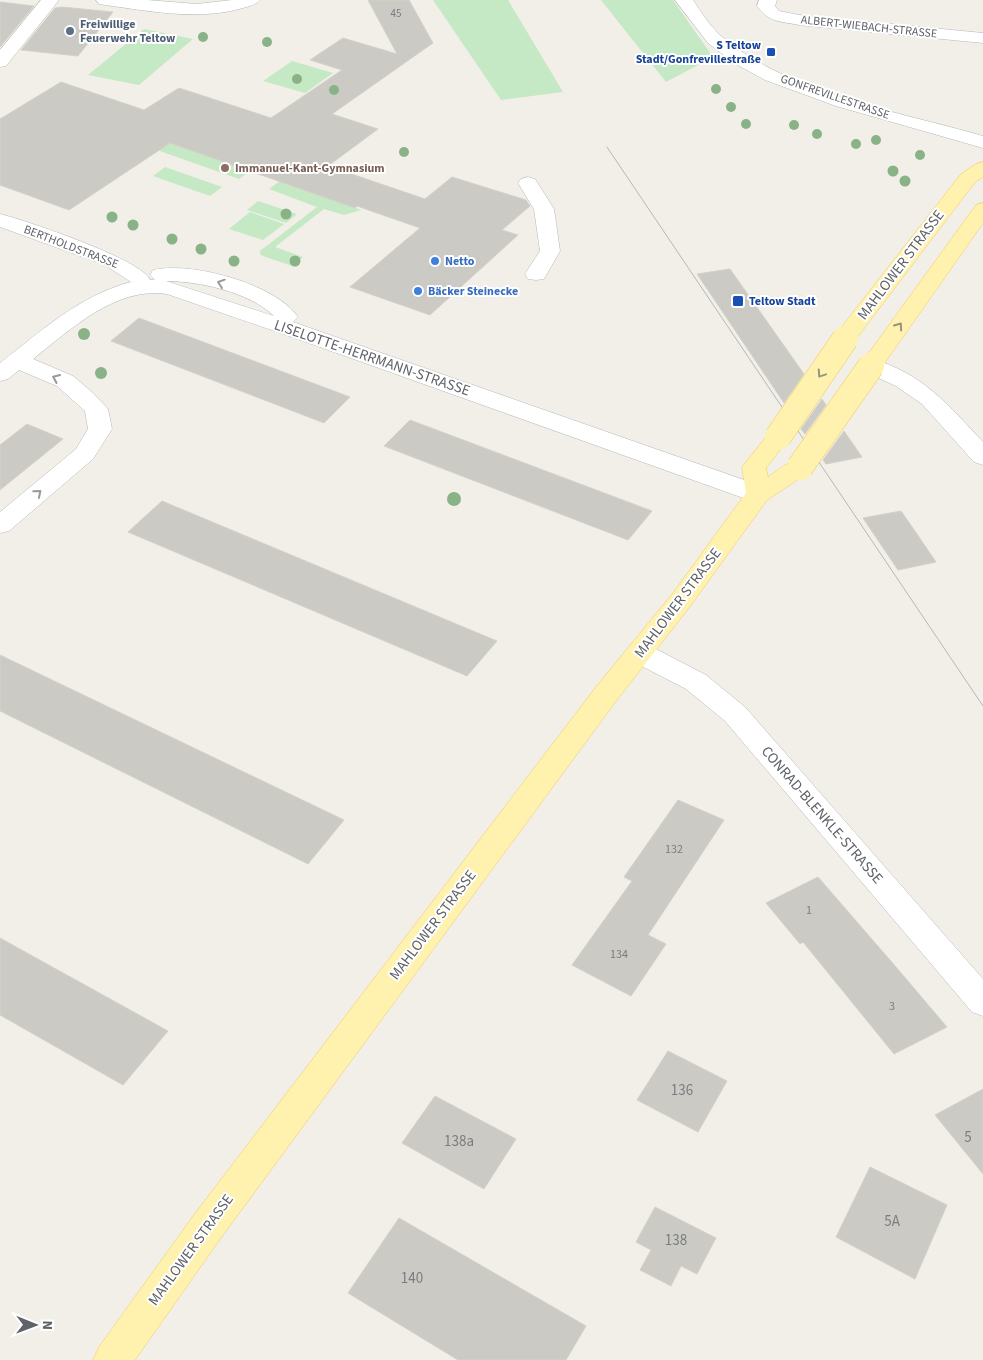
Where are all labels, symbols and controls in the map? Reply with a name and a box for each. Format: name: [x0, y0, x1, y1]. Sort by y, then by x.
house number: 45: [391, 6, 401, 21]
street label: ALBERT-WIEBACH-STRASSE: [800, 11, 938, 43]
place label: Freiwillige Feuerwehr Teltow: [80, 16, 176, 47]
marker: Freiwillige Feuerwehr Teltow: [64, 25, 76, 37]
place label: S Teltow Stadt/Gonfrevillestraße: [636, 37, 762, 68]
marker: S Teltow Stadt/Gonfrevillestraße: [765, 46, 777, 58]
street label: GONFREVILLESTRASSE: [778, 70, 892, 124]
place label: Immanuel-Kant-Gymnasium: [235, 160, 385, 177]
marker: Immanuel-Kant-Gymnasium: [219, 162, 231, 174]
street label: MAHLOWER STRASSE: [853, 206, 949, 324]
street label: BERTHOLDSTRASSE: [21, 221, 121, 273]
place label: Netto: [445, 253, 475, 270]
marker: Netto: [429, 255, 441, 267]
one-way arrow: [217, 279, 225, 289]
place label: Bäcker Steinecke: [428, 283, 518, 300]
marker: Bäcker Steinecke: [412, 285, 424, 297]
place label: Teltow Stadt: [749, 293, 816, 310]
marker: Teltow Stadt: [731, 294, 745, 308]
street label: LISELOTTE-HERRMANN-STRASSE: [271, 315, 473, 401]
one-way arrow: [893, 323, 902, 332]
one-way arrow: [818, 368, 827, 378]
one-way arrow: [52, 373, 61, 384]
one-way arrow: [32, 490, 41, 499]
street label: MAHLOWER STRASSE: [630, 544, 726, 662]
street label: CONRAD-BLENKLE-STRASSE: [756, 742, 888, 889]
house number: 132: [665, 841, 683, 858]
street label: MAHLOWER STRASSE: [385, 866, 481, 984]
house number: 1: [806, 902, 812, 919]
house number: 134: [610, 946, 628, 963]
house number: 3: [889, 998, 895, 1015]
house number: 136: [671, 1080, 693, 1101]
house number: 5: [964, 1127, 972, 1148]
house number: 138a: [444, 1131, 474, 1152]
street label: MAHLOWER STRASSE: [143, 1190, 239, 1310]
house number: 5A: [884, 1211, 901, 1232]
house number: 138: [665, 1230, 687, 1251]
house number: 140: [401, 1268, 423, 1289]
north arrow: [10, 1300, 60, 1350]
text: N: [37, 1320, 57, 1330]

